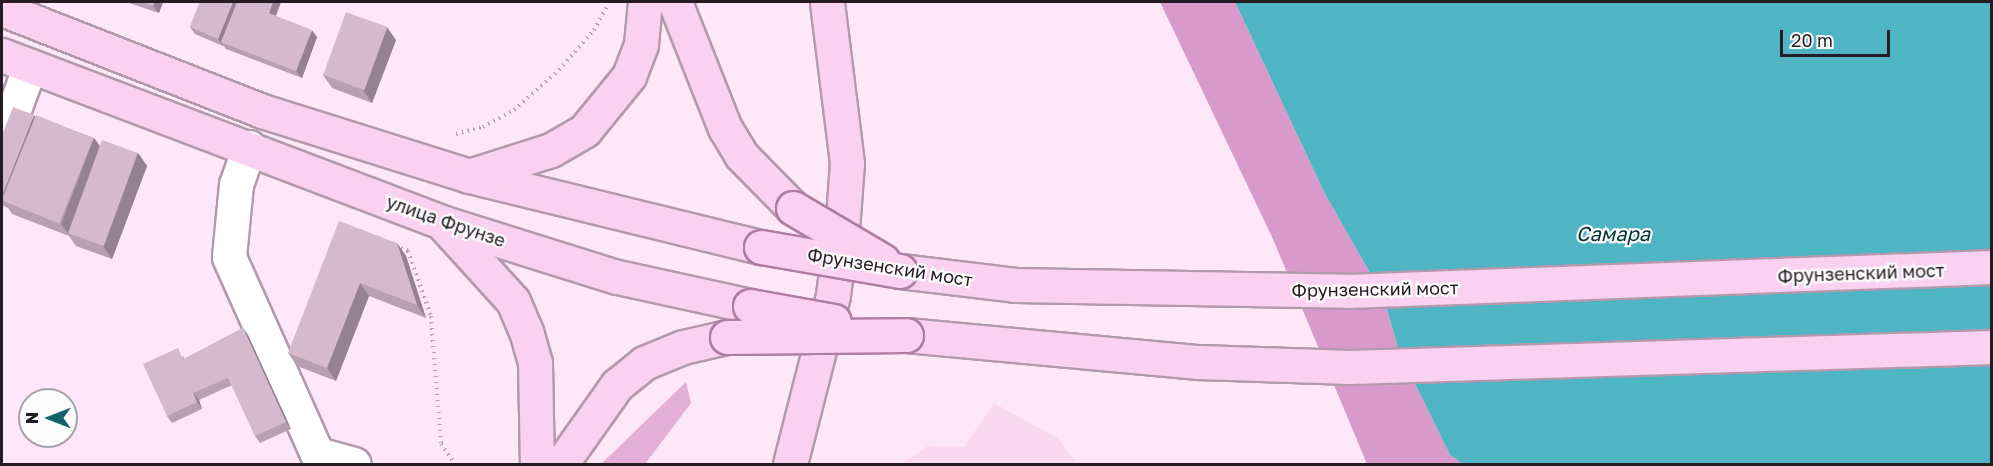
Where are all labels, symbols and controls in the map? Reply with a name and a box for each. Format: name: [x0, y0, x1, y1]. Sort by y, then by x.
scale bar: [1783, 18, 1892, 56]
text: 20 m: [1791, 29, 1833, 51]
street label: улица Фрунзе: [384, 191, 508, 251]
water label: Самара: [1576, 221, 1650, 245]
street label: Фрунзенский мост: [806, 243, 974, 291]
street label: Фрунзенский мост: [1777, 259, 1945, 287]
street label: Фрунзенский мост: [1291, 277, 1459, 301]
north arrow: [18, 388, 78, 448]
text: N: [22, 412, 42, 424]

